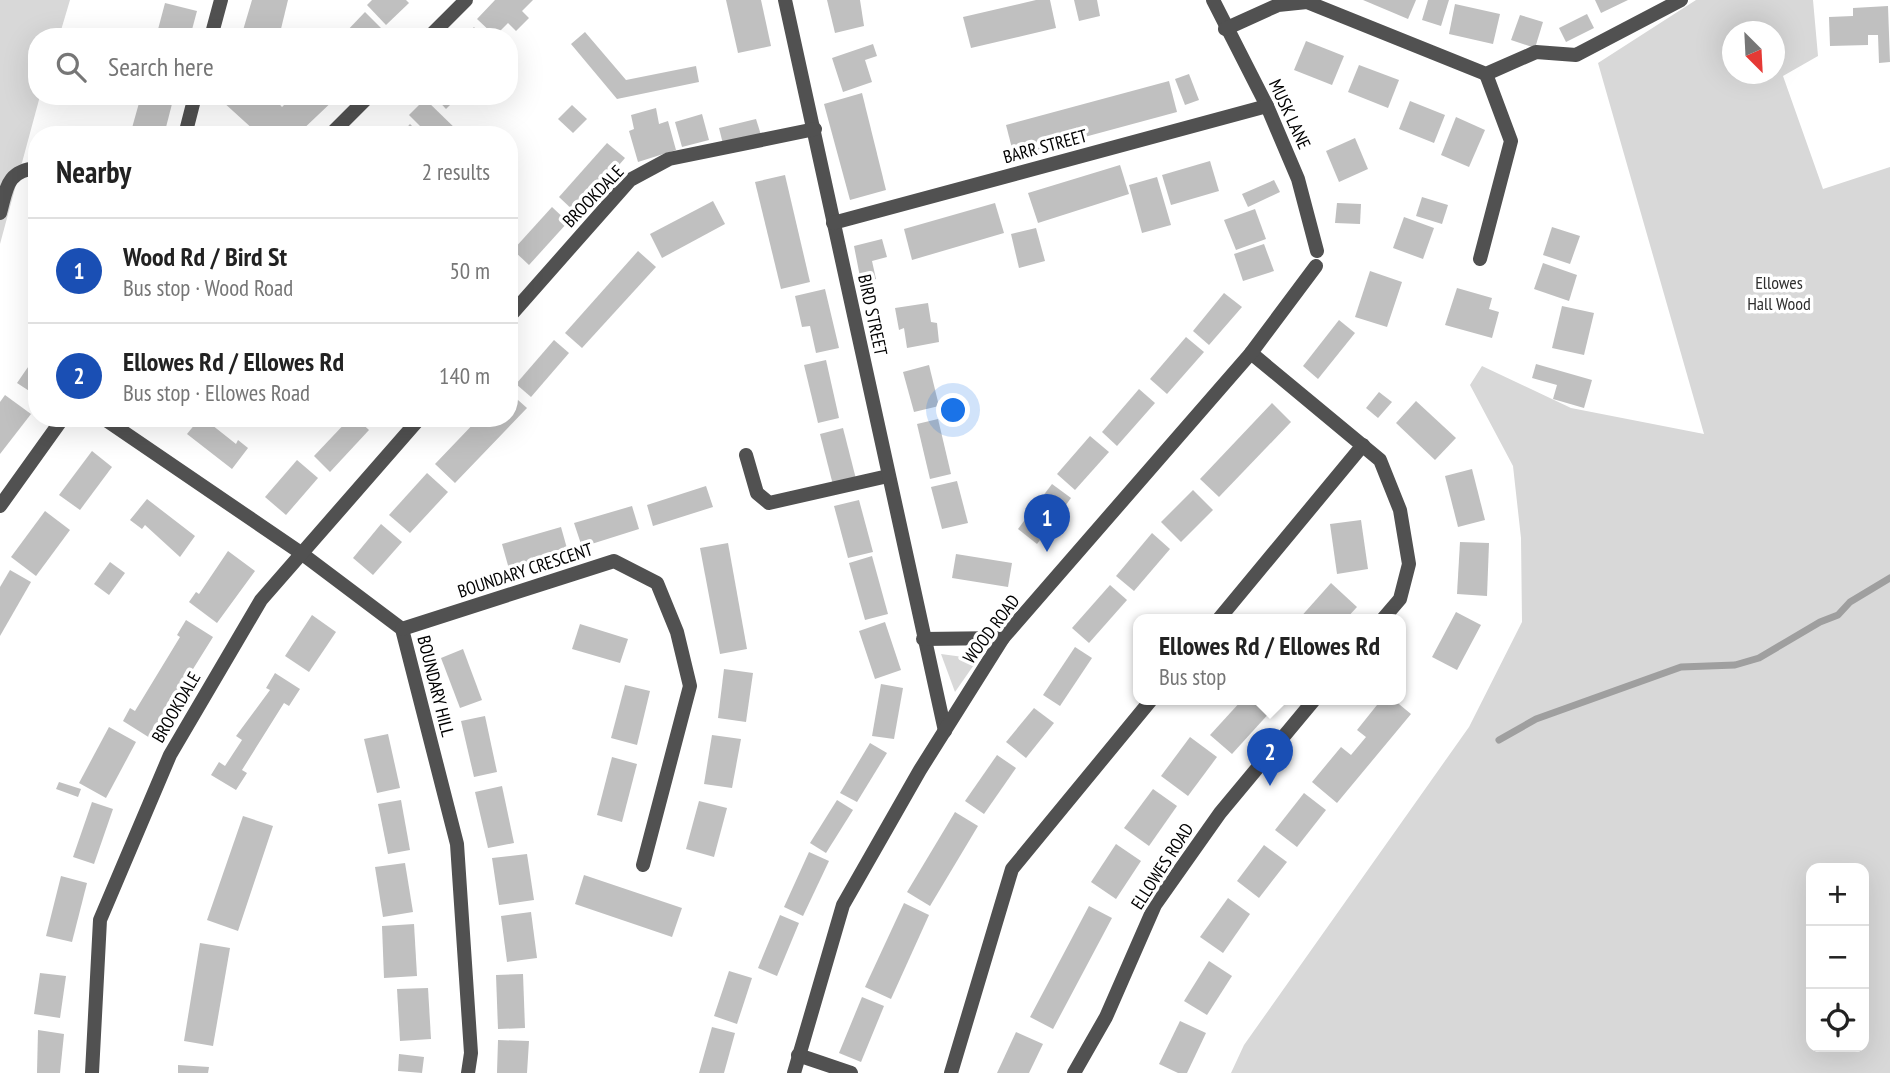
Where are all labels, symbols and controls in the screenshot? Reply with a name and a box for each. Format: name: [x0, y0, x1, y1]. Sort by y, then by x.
north arrow: [1722, 21, 1785, 84]
search box: [28, 28, 518, 105]
icon: search: [52, 48, 90, 86]
text: Search here: [108, 50, 214, 83]
street label: MUSK LANE: [1264, 75, 1316, 153]
street label: BARR STREET: [1001, 124, 1089, 168]
text: Nearby: [56, 152, 131, 191]
text: 2 results: [422, 157, 490, 186]
street label: BROOKDALE: [558, 160, 628, 232]
text: Wood Rd / Bird St: [123, 240, 287, 273]
text: 1: [74, 256, 85, 285]
text: 50 m: [449, 256, 490, 285]
park label: Ellowes Hall Wood: [1747, 271, 1811, 315]
street label: BIRD STREET: [853, 272, 893, 358]
text: Bus stop · Wood Road: [123, 273, 293, 302]
text: Ellowes Rd / Ellowes Rd: [123, 345, 344, 378]
text: 2: [74, 361, 85, 390]
text: 140 m: [439, 361, 490, 390]
text: Bus stop · Ellowes Road: [123, 378, 310, 407]
your location: [936, 393, 970, 427]
pin: 1: [1024, 494, 1070, 552]
street label: BOUNDARY CRESCENT: [455, 537, 595, 603]
street label: WOOD ROAD: [958, 590, 1024, 668]
popup: [1133, 614, 1406, 705]
text: Ellowes Rd / Ellowes Rd: [1159, 629, 1380, 662]
street label: BOUNDARY HILL: [412, 633, 460, 739]
text: Bus stop: [1159, 662, 1226, 691]
street label: BROOKDALE: [147, 667, 205, 747]
pin: 2: [1247, 728, 1293, 786]
street label: ELLOWES ROAD: [1126, 819, 1198, 913]
map controls: [1806, 863, 1869, 1052]
button: +: [1806, 863, 1869, 926]
button: −: [1806, 926, 1869, 989]
button: locate: [1806, 989, 1869, 1052]

